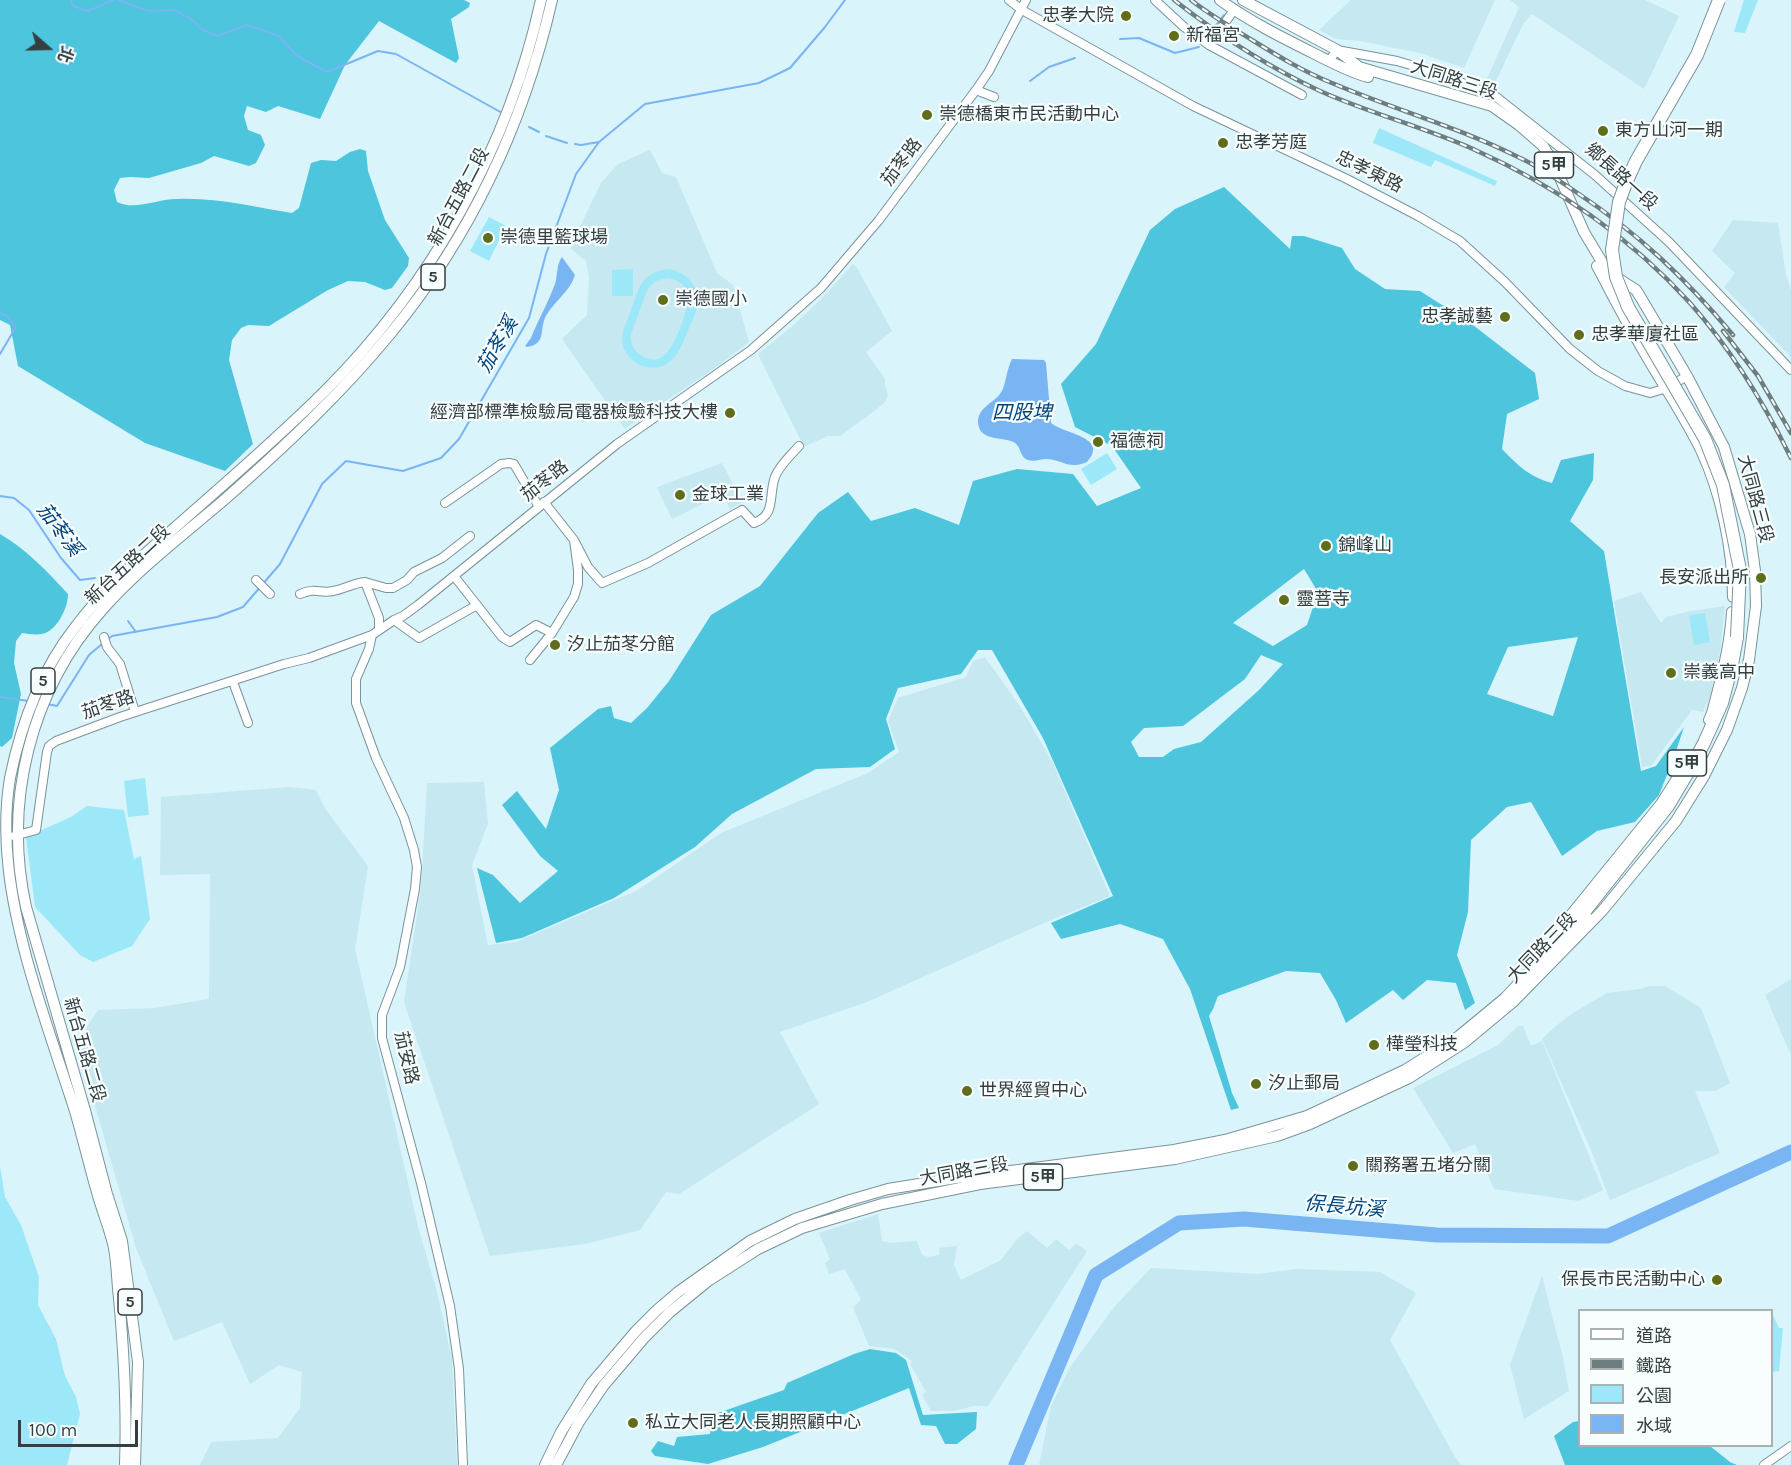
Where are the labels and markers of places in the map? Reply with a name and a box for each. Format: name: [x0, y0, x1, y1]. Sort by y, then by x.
place label: 忠孝大院: [1042, 5, 1114, 27]
marker: 忠孝大院: [1119, 9, 1133, 23]
place label: 新福宮: [1186, 25, 1240, 47]
marker: 新福宮: [1167, 29, 1181, 43]
place label: 崇德橋東市民活動中心: [939, 104, 1119, 126]
marker: 崇德橋東市民活動中心: [920, 108, 934, 122]
place label: 東方山河一期: [1615, 120, 1723, 142]
marker: 東方山河一期: [1596, 124, 1610, 138]
place label: 忠孝芳庭: [1235, 132, 1307, 154]
marker: 忠孝芳庭: [1216, 136, 1230, 150]
place label: 崇德里籃球場: [500, 227, 608, 249]
marker: 崇德里籃球場: [481, 231, 495, 245]
place label: 崇德國小: [675, 289, 747, 311]
marker: 崇德國小: [656, 293, 670, 307]
place label: 忠孝誠藝: [1421, 306, 1493, 328]
marker: 忠孝誠藝: [1498, 310, 1512, 324]
place label: 忠孝華廈社區: [1591, 324, 1699, 346]
marker: 忠孝華廈社區: [1572, 328, 1586, 342]
place label: 經濟部標準檢驗局電器檢驗科技大樓: [430, 402, 718, 424]
marker: 經濟部標準檢驗局電器檢驗科技大樓: [723, 406, 737, 420]
place label: 福德祠: [1110, 431, 1164, 453]
marker: 福德祠: [1091, 435, 1105, 449]
place label: 金球工業: [692, 484, 764, 506]
marker: 金球工業: [673, 488, 687, 502]
place label: 錦峰山: [1338, 535, 1392, 557]
marker: 錦峰山: [1319, 539, 1333, 553]
place label: 長安派出所: [1659, 567, 1749, 589]
marker: 長安派出所: [1754, 571, 1768, 585]
place label: 靈菩寺: [1296, 589, 1350, 611]
marker: 靈菩寺: [1277, 593, 1291, 607]
place label: 汐止茄苳分館: [567, 634, 675, 656]
marker: 汐止茄苳分館: [548, 638, 562, 652]
place label: 崇義高中: [1683, 662, 1755, 684]
marker: 崇義高中: [1664, 666, 1678, 680]
place label: 樺瑩科技: [1386, 1034, 1458, 1056]
marker: 樺瑩科技: [1367, 1038, 1381, 1052]
place label: 汐止郵局: [1268, 1073, 1340, 1095]
marker: 汐止郵局: [1249, 1077, 1263, 1091]
place label: 世界經貿中心: [979, 1080, 1087, 1102]
marker: 世界經貿中心: [960, 1084, 974, 1098]
place label: 關務署五堵分關: [1365, 1155, 1491, 1177]
marker: 關務署五堵分關: [1346, 1159, 1360, 1173]
place label: 保長市民活動中心: [1561, 1269, 1705, 1291]
marker: 保長市民活動中心: [1710, 1273, 1724, 1287]
place label: 私立大同老人長期照顧中心: [645, 1412, 861, 1434]
marker: 私立大同老人長期照顧中心: [626, 1416, 640, 1430]

